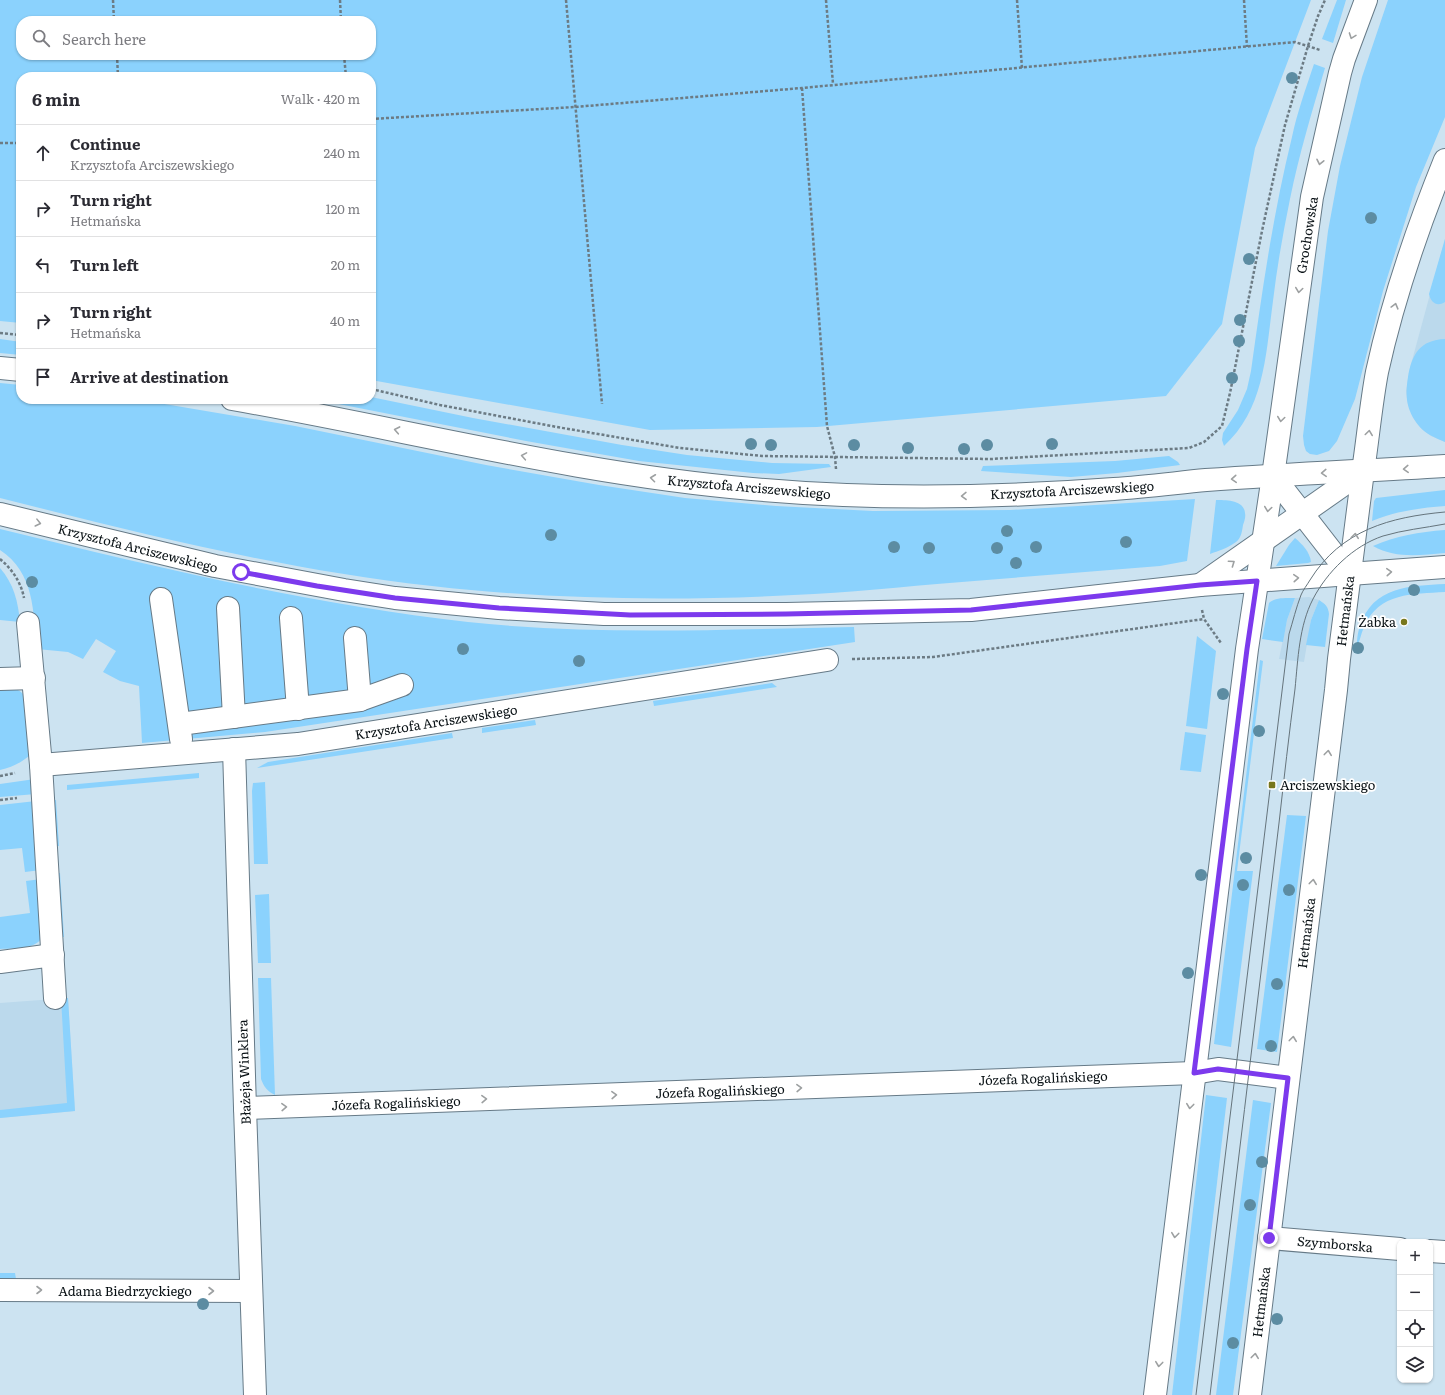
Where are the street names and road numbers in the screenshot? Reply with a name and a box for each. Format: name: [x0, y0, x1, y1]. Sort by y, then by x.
street label: Grochowska: [1291, 195, 1322, 275]
street label: Krzysztofa Arciszewskiego: [666, 470, 832, 503]
street label: Krzysztofa Arciszewskiego: [989, 476, 1155, 503]
street label: Krzysztofa Arciszewskiego: [56, 518, 220, 577]
street label: Hetmańska: [1331, 575, 1358, 647]
street label: Krzysztofa Arciszewskiego: [353, 699, 519, 744]
street label: Hetmańska: [1292, 897, 1319, 969]
street label: Błażeja Winklera: [232, 1019, 255, 1125]
street label: Józefa Rogalińskiego: [978, 1066, 1108, 1089]
street label: Józefa Rogalińskiego: [655, 1079, 785, 1102]
street label: Józefa Rogalińskiego: [331, 1091, 461, 1114]
street label: Szymborska: [1296, 1231, 1374, 1256]
street label: Hetmańska: [1247, 1266, 1274, 1338]
street label: Adama Biedrzyckiego: [58, 1281, 192, 1300]

